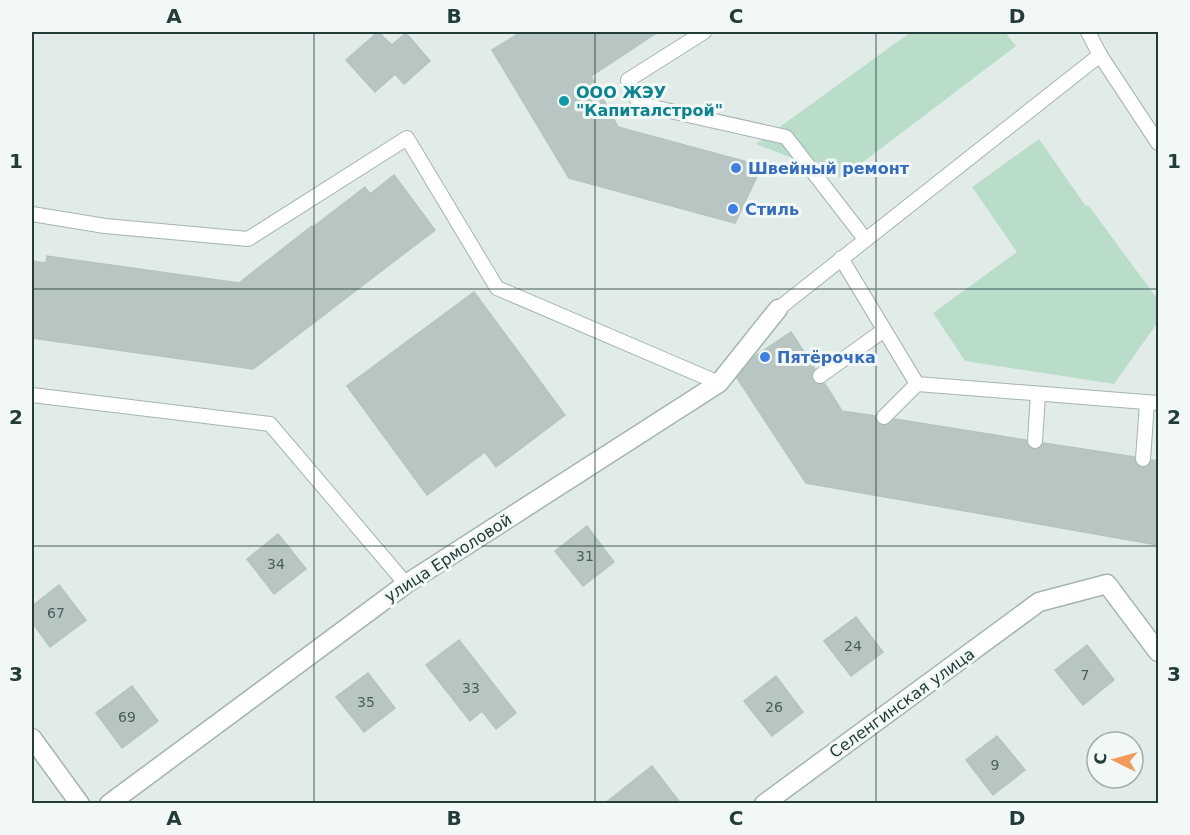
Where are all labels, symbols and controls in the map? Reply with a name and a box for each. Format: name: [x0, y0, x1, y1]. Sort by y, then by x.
text: A: [166, 4, 182, 28]
text: B: [446, 4, 462, 28]
text: C: [729, 4, 743, 28]
text: D: [1009, 4, 1025, 28]
place label: ООО ЖЭУ "Капиталстрой": [576, 83, 723, 120]
marker: ООО ЖЭУ "Капиталстрой": [557, 94, 571, 108]
text: 1: [9, 149, 23, 173]
text: 1: [1167, 149, 1181, 173]
place label: Швейный ремонт: [748, 159, 910, 178]
marker: Швейный ремонт: [729, 161, 743, 175]
place label: Стиль: [745, 200, 799, 219]
marker: Стиль: [726, 202, 740, 216]
place label: Пятёрочка: [777, 348, 876, 367]
marker: Пятёрочка: [758, 350, 772, 364]
text: 2: [9, 405, 23, 429]
text: 2: [1167, 405, 1181, 429]
street label: улица Ермоловой: [381, 510, 515, 606]
house number: 31: [576, 548, 594, 564]
house number: 34: [267, 556, 285, 572]
house number: 67: [47, 605, 65, 621]
house number: 24: [844, 638, 862, 654]
street label: Селенгинская улица: [826, 644, 978, 762]
text: 3: [9, 662, 23, 686]
text: 3: [1167, 662, 1181, 686]
house number: 7: [1081, 667, 1089, 683]
house number: 33: [462, 680, 480, 696]
house number: 35: [357, 694, 375, 710]
house number: 26: [765, 699, 783, 715]
house number: 69: [118, 709, 136, 725]
north arrow: [1085, 730, 1145, 790]
text: С: [1091, 752, 1111, 765]
house number: 9: [991, 757, 999, 773]
text: A: [166, 806, 182, 830]
text: B: [446, 806, 462, 830]
text: C: [729, 806, 743, 830]
text: D: [1009, 806, 1025, 830]

